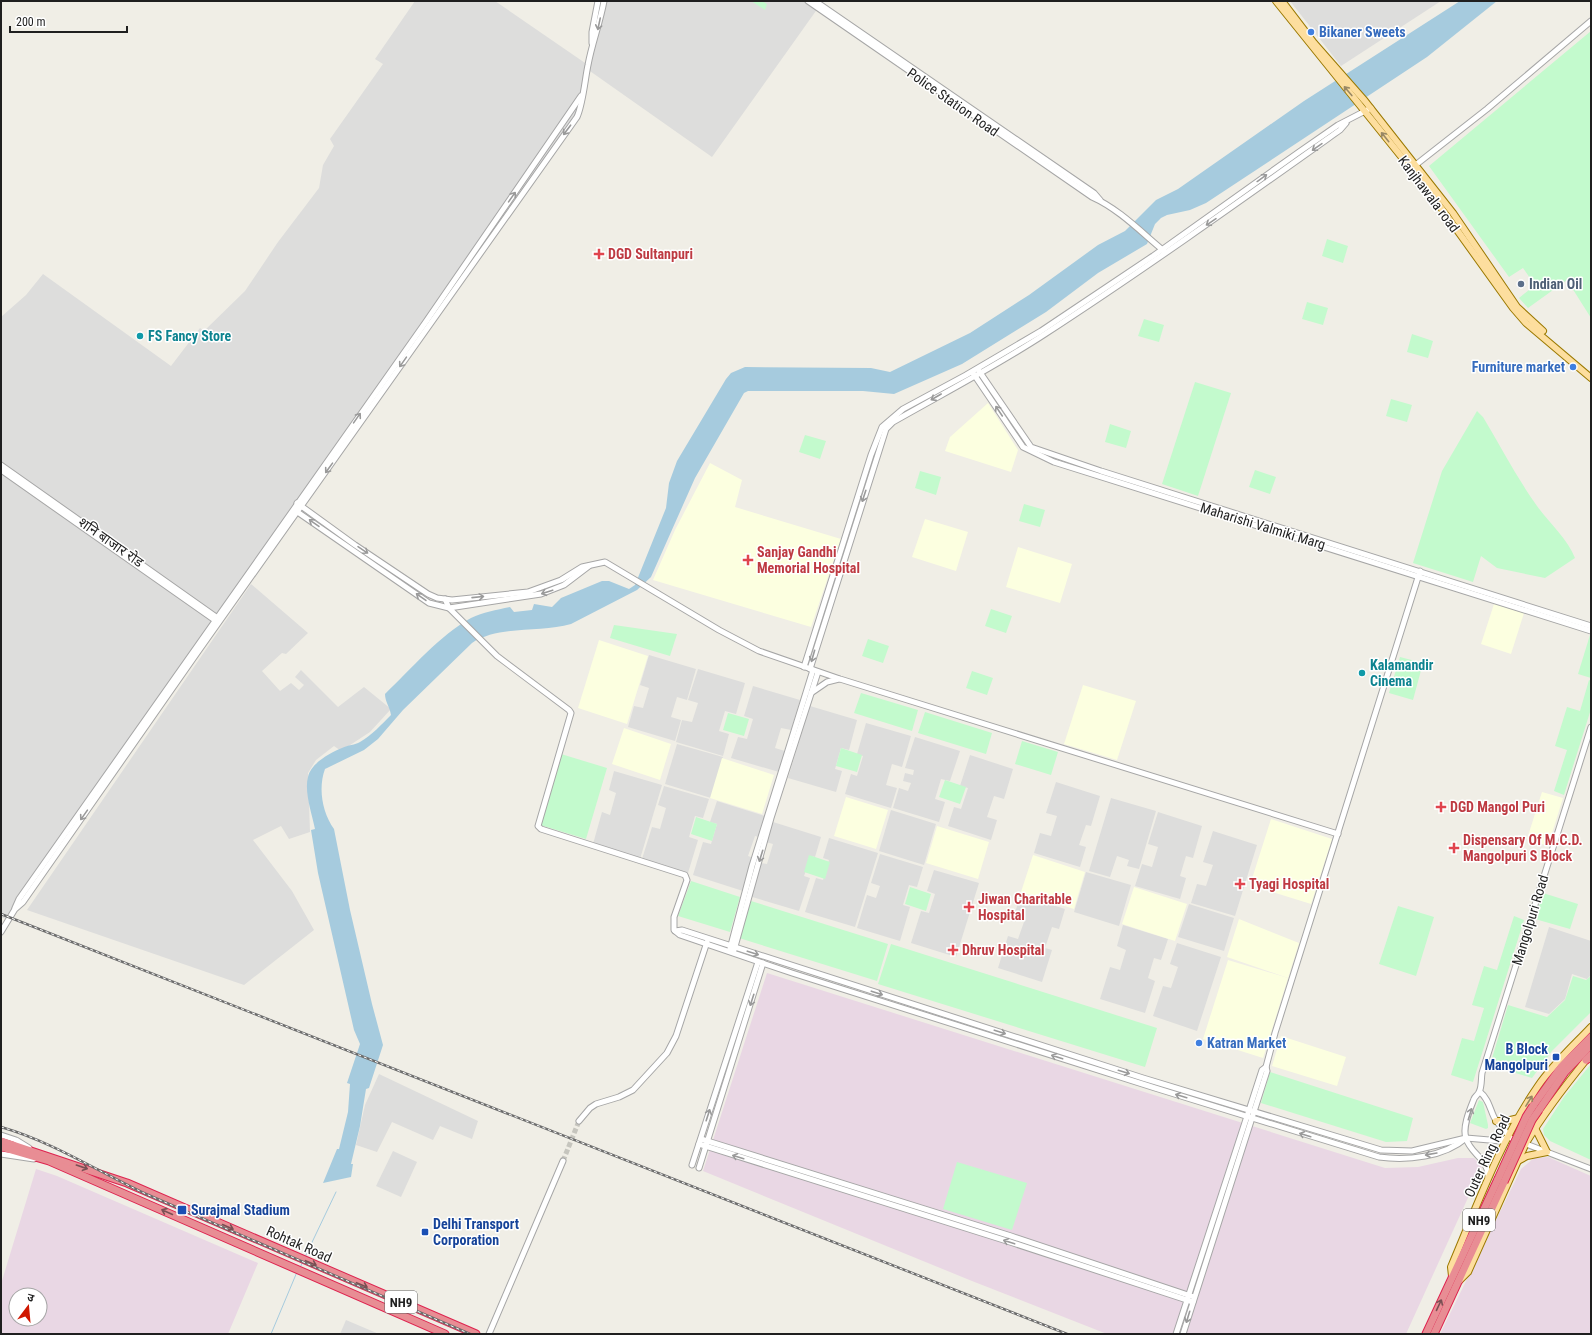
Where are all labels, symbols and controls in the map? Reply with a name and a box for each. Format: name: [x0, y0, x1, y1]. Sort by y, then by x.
scale bar: [10, 8, 127, 34]
text: 200 m: [16, 15, 46, 29]
one-way arrow: [595, 17, 603, 30]
place label: Bikaner Sweets: [1319, 24, 1406, 40]
marker: Bikaner Sweets: [1306, 27, 1316, 37]
street label: Police Station Road: [904, 64, 1002, 140]
one-way arrow: [1343, 85, 1352, 96]
one-way arrow: [563, 125, 571, 136]
one-way arrow: [1381, 131, 1389, 142]
one-way arrow: [1312, 143, 1323, 151]
street label: Kanjhawala road: [1395, 153, 1463, 235]
one-way arrow: [1257, 174, 1268, 182]
one-way arrow: [508, 192, 516, 203]
one-way arrow: [1206, 218, 1217, 226]
place label: DGD Sultanpuri: [608, 246, 693, 262]
marker: DGD Sultanpuri: [593, 248, 605, 260]
place label: Indian Oil: [1529, 276, 1582, 292]
marker: Indian Oil: [1516, 279, 1526, 289]
place label: FS Fancy Store: [148, 328, 231, 344]
marker: FS Fancy Store: [135, 331, 145, 341]
one-way arrow: [399, 356, 408, 367]
place label: Furniture market: [1472, 359, 1565, 375]
marker: Furniture market: [1568, 362, 1578, 372]
one-way arrow: [930, 394, 942, 402]
one-way arrow: [995, 406, 1003, 417]
one-way arrow: [353, 413, 361, 424]
one-way arrow: [324, 463, 333, 474]
one-way arrow: [860, 489, 867, 502]
street label: Maharishi Valmiki Marg: [1198, 499, 1328, 553]
street label: शनि बाजार रोड: [75, 514, 147, 571]
one-way arrow: [309, 519, 320, 527]
place label: Sanjay Gandhi Memorial Hospital: [757, 544, 860, 576]
one-way arrow: [357, 546, 368, 554]
marker: Sanjay Gandhi Memorial Hospital: [742, 554, 754, 566]
one-way arrow: [541, 589, 553, 597]
one-way arrow: [416, 593, 427, 601]
one-way arrow: [471, 594, 484, 601]
one-way arrow: [809, 649, 817, 662]
place label: Kalamandir Cinema: [1370, 657, 1434, 689]
marker: Kalamandir Cinema: [1357, 668, 1367, 678]
place label: DGD Mangol Puri: [1450, 799, 1545, 815]
marker: DGD Mangol Puri: [1435, 801, 1447, 813]
one-way arrow: [80, 809, 88, 820]
place label: Dispensary Of M.C.D. Mangolpuri S Block: [1463, 832, 1583, 864]
marker: Dispensary Of M.C.D. Mangolpuri S Block: [1448, 842, 1460, 854]
one-way arrow: [757, 849, 764, 862]
street label: Mangolpuri Road: [1509, 873, 1551, 967]
place label: Tyagi Hospital: [1249, 876, 1329, 892]
marker: Tyagi Hospital: [1234, 878, 1246, 890]
place label: Jiwan Charitable Hospital: [978, 891, 1072, 923]
marker: Jiwan Charitable Hospital: [963, 901, 975, 913]
place label: Dhruv Hospital: [962, 942, 1045, 958]
marker: Dhruv Hospital: [947, 944, 959, 956]
one-way arrow: [746, 950, 759, 957]
one-way arrow: [870, 990, 883, 997]
one-way arrow: [748, 994, 755, 1007]
one-way arrow: [994, 1029, 1007, 1036]
place label: Katran Market: [1207, 1035, 1286, 1051]
marker: Katran Market: [1194, 1038, 1204, 1048]
place label: B Block Mangolpuri: [1484, 1041, 1548, 1073]
marker: B Block Mangolpuri: [1551, 1052, 1561, 1062]
one-way arrow: [1050, 1053, 1063, 1060]
one-way arrow: [1117, 1069, 1130, 1076]
one-way arrow: [1174, 1092, 1187, 1099]
one-way arrow: [1526, 1095, 1534, 1107]
one-way arrow: [705, 1109, 712, 1122]
one-way arrow: [1466, 1109, 1474, 1121]
street label: Outer Ring Road: [1461, 1112, 1513, 1200]
one-way arrow: [1298, 1131, 1311, 1138]
one-way arrow: [1425, 1150, 1438, 1158]
one-way arrow: [733, 1152, 745, 1160]
one-way arrow: [76, 1164, 89, 1171]
place label: Surajmal Stadium: [191, 1202, 290, 1218]
marker: Surajmal Stadium: [176, 1204, 188, 1216]
one-way arrow: [161, 1208, 173, 1215]
road number: NH9: [1463, 1209, 1495, 1231]
place label: Delhi Transport Corporation: [433, 1216, 519, 1248]
street label: Rohtak Road: [264, 1223, 334, 1265]
one-way arrow: [222, 1224, 234, 1231]
marker: Delhi Transport Corporation: [420, 1227, 430, 1237]
one-way arrow: [1003, 1238, 1016, 1245]
one-way arrow: [305, 1260, 317, 1268]
one-way arrow: [355, 1282, 367, 1289]
north arrow: [8, 1287, 48, 1327]
text: उ: [26, 1291, 36, 1305]
road number: NH9: [385, 1291, 417, 1313]
one-way arrow: [1436, 1299, 1443, 1311]
one-way arrow: [1184, 1311, 1191, 1324]

